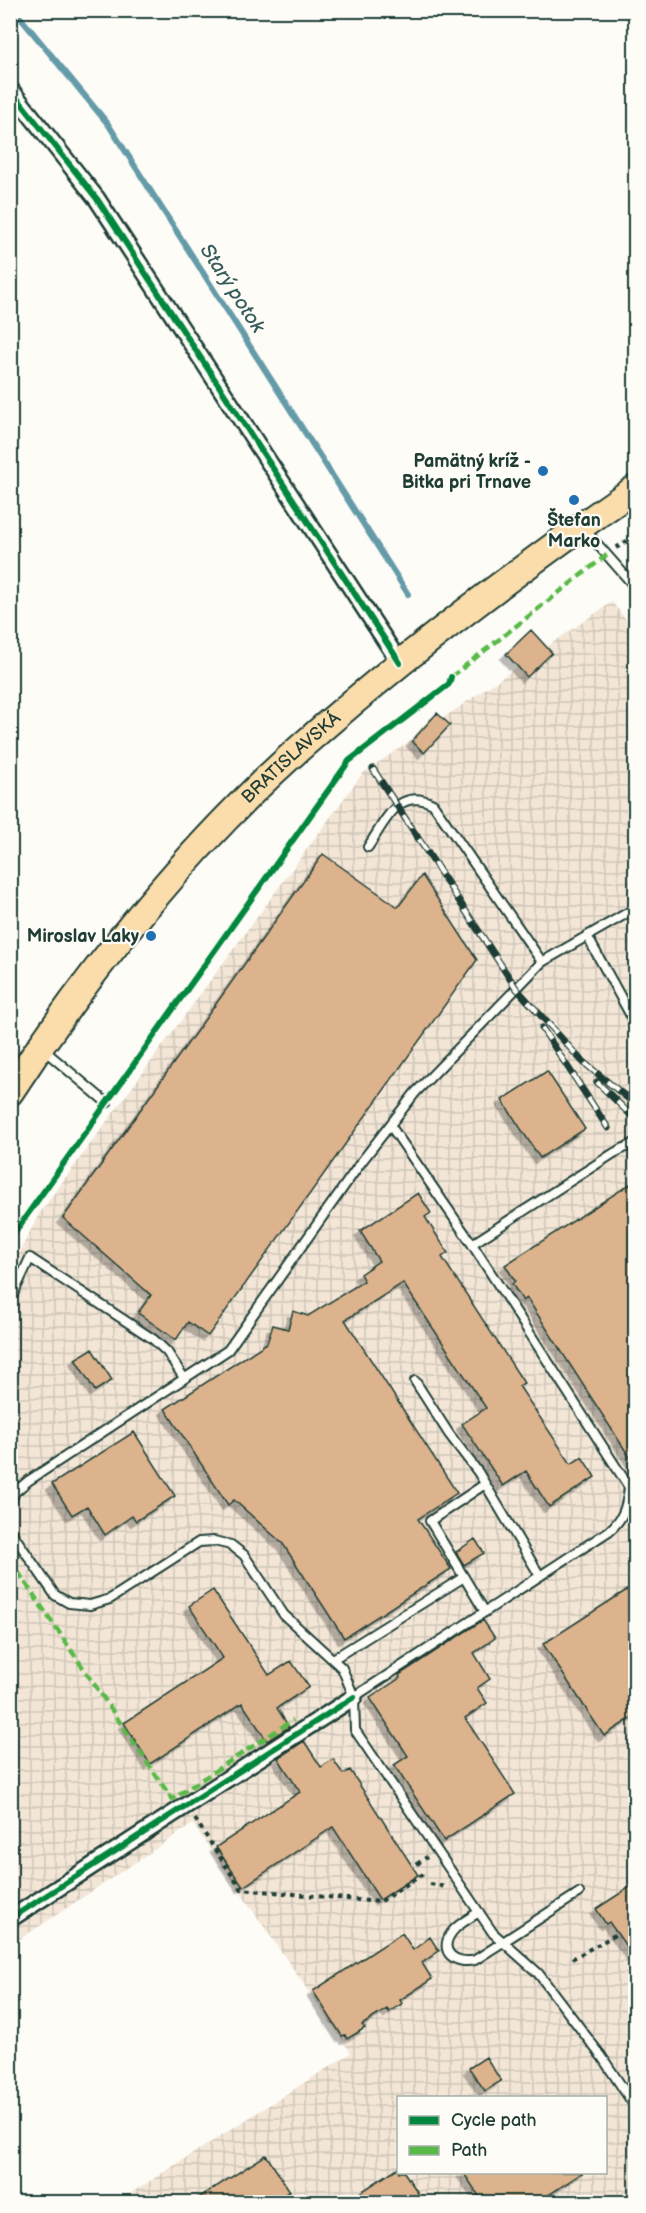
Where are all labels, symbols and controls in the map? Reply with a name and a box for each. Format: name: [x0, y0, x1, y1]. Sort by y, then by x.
water label: Starý potok: [194, 239, 270, 339]
place label: Pamätný kríž - Bitka pri Trnave: [402, 451, 531, 493]
marker: Pamätný kríž - Bitka pri Trnave: [536, 464, 550, 478]
marker: Štefan Marko: [567, 493, 581, 507]
place label: Štefan Marko: [547, 508, 601, 552]
street label: BRATISLAVSKÁ: [237, 705, 345, 808]
place label: Miroslav Laky: [27, 926, 140, 947]
marker: Miroslav Laky: [144, 929, 158, 943]
legend: [397, 2096, 607, 2174]
text: Cycle path: [451, 2110, 537, 2131]
text: Path: [451, 2140, 487, 2161]

